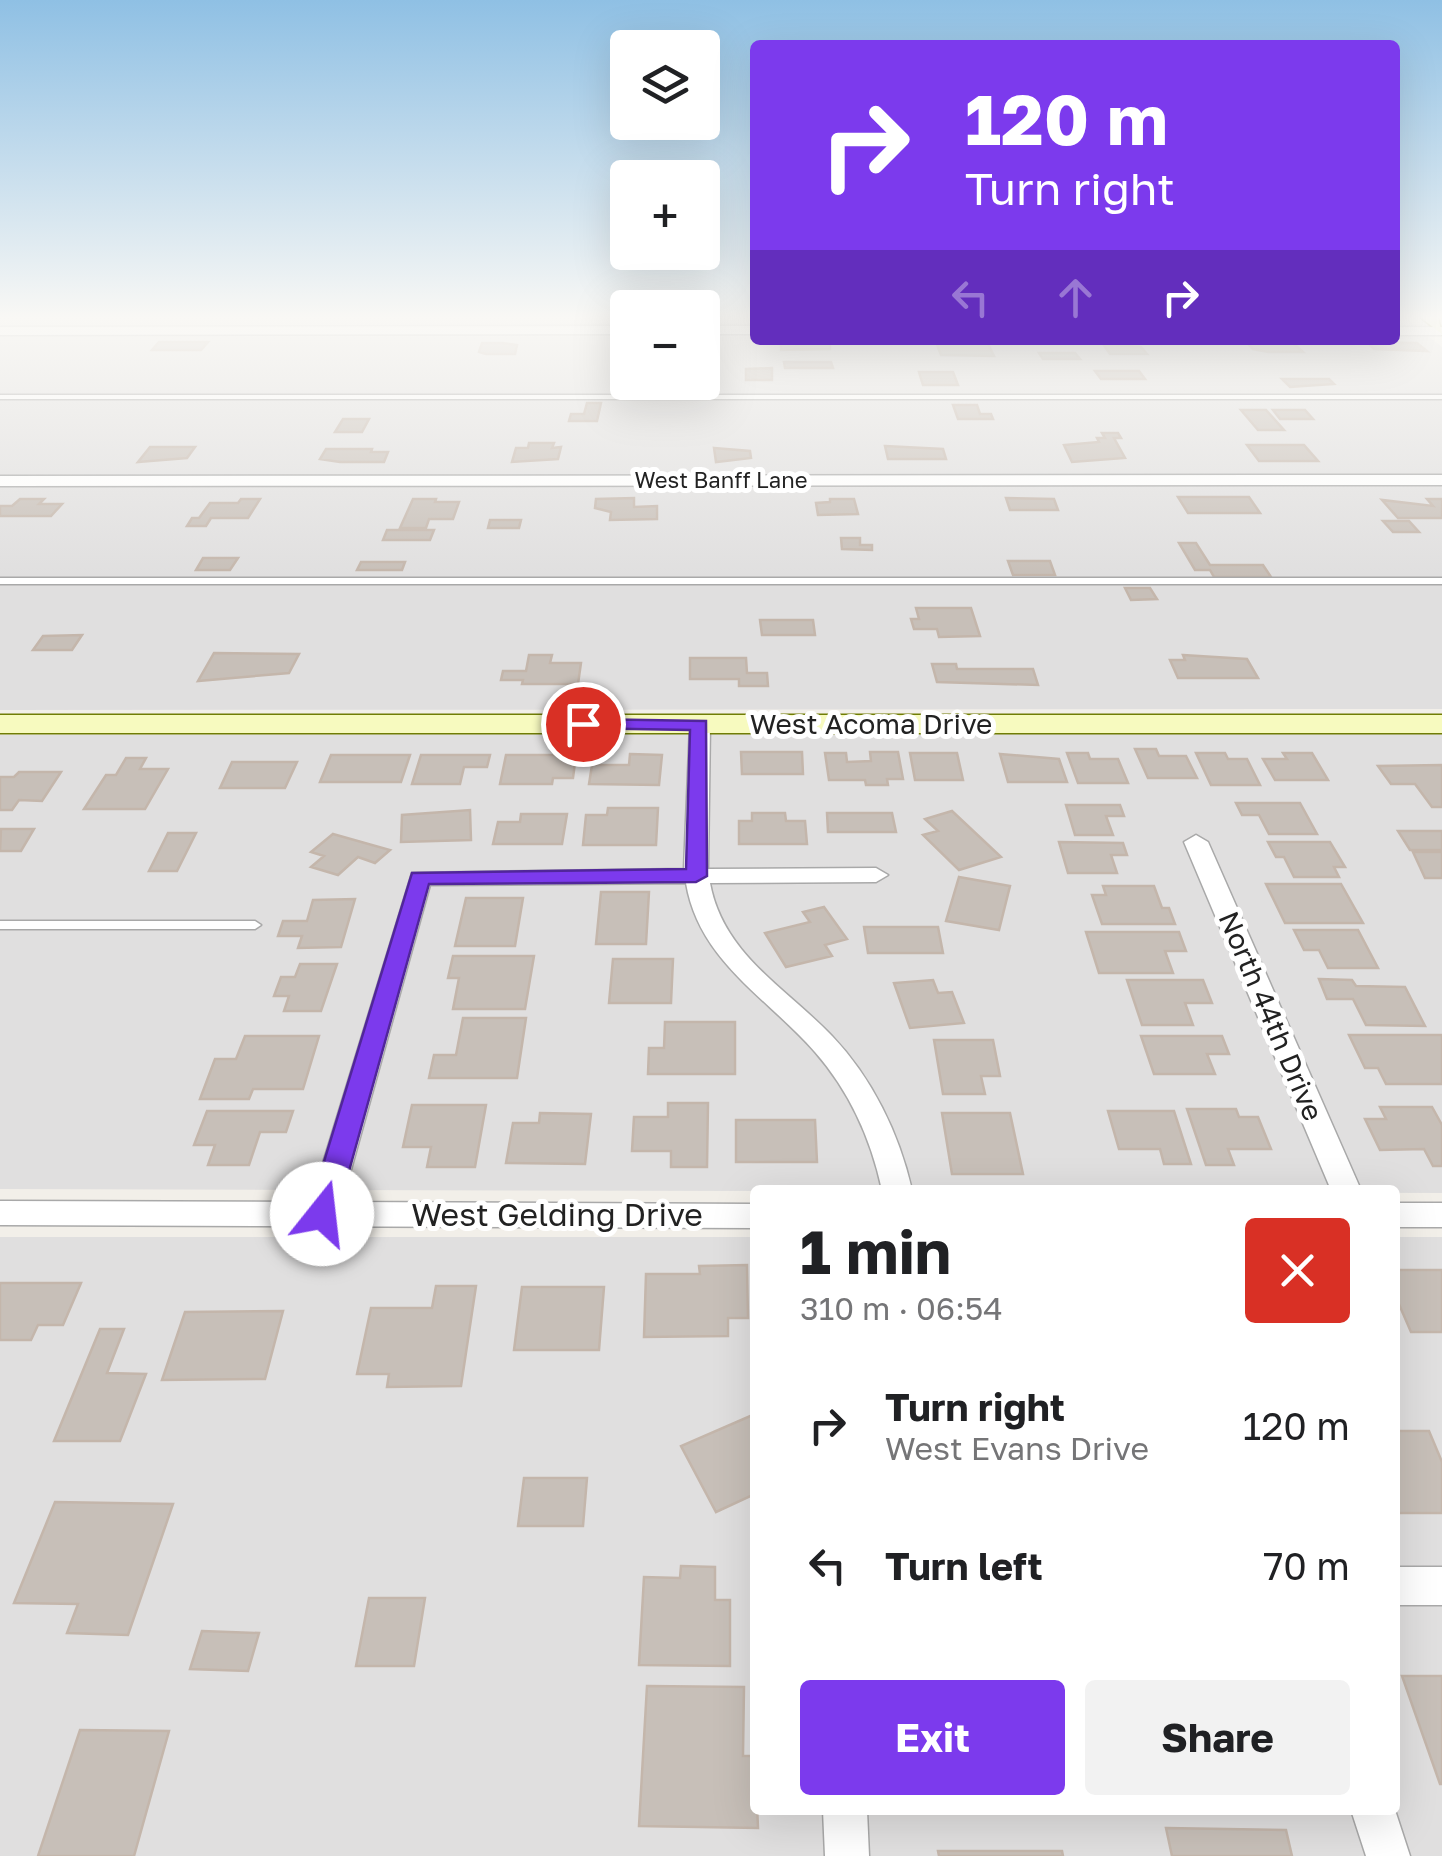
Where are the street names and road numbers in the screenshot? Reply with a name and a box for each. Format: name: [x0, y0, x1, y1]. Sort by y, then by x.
street label: West Banff Lane: [635, 466, 807, 493]
street label: West Acoma Drive: [750, 707, 992, 740]
street label: North 44th Drive: [1213, 906, 1330, 1125]
street label: West Gelding Drive: [411, 1195, 703, 1233]

